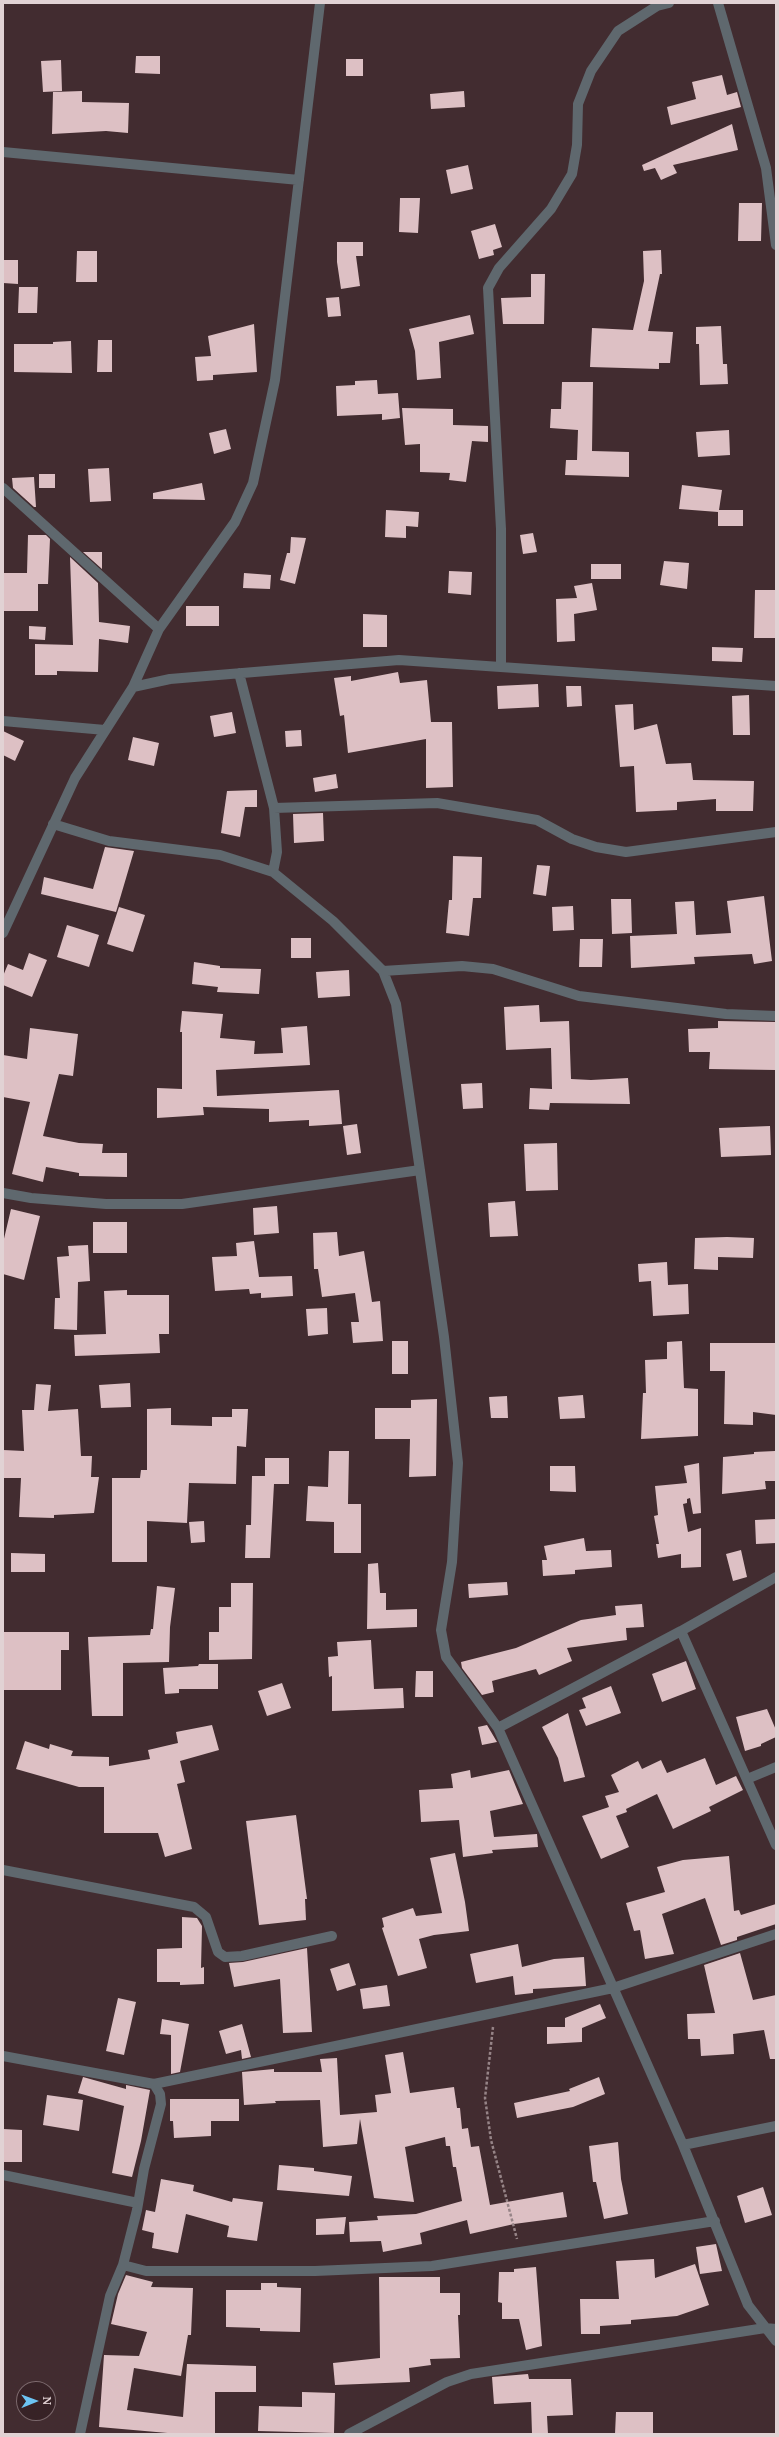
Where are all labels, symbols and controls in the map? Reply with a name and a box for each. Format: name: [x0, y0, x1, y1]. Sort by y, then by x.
north arrow: [16, 2381, 56, 2421]
text: N: [40, 2396, 55, 2405]

